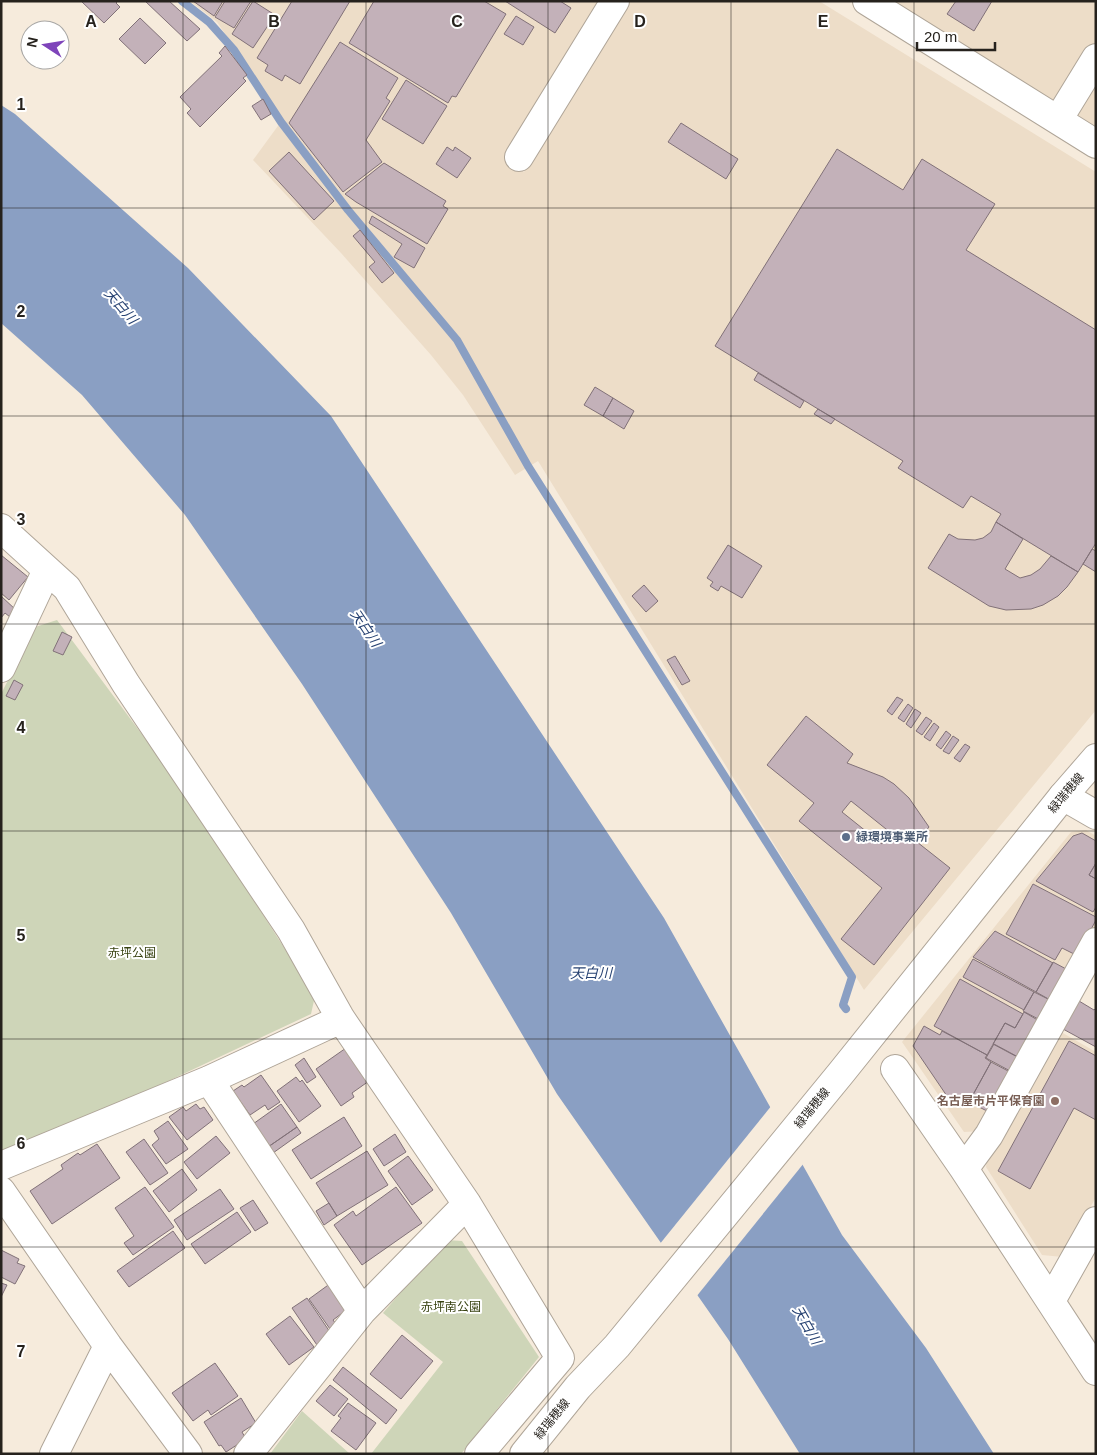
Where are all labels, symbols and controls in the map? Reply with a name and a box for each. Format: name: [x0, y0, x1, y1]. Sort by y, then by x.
text: A: [85, 13, 97, 30]
text: B: [268, 13, 280, 30]
text: C: [451, 13, 463, 30]
text: D: [634, 13, 646, 30]
text: E: [818, 13, 829, 30]
north arrow: [20, 20, 70, 70]
scale bar: [917, 20, 994, 52]
text: 20 m: [924, 28, 957, 45]
text: N: [23, 36, 41, 49]
text: 1: [17, 96, 26, 113]
water label: 天白川: [101, 285, 142, 329]
text: 2: [17, 303, 26, 320]
text: 3: [17, 511, 26, 528]
water label: 天白川: [348, 606, 385, 652]
text: 4: [17, 719, 26, 736]
street label: 緑瑞穂線: [1045, 770, 1087, 816]
place label: 緑環境事業所: [856, 830, 928, 844]
marker: 緑環境事業所: [840, 831, 852, 843]
text: 5: [17, 927, 26, 944]
park label: 赤坪公園: [108, 946, 156, 960]
water label: 天白川: [570, 965, 614, 981]
street label: 緑瑞穂線: [791, 1085, 833, 1131]
place label: 名古屋市片平保育園: [937, 1094, 1045, 1108]
marker: 名古屋市片平保育園: [1049, 1095, 1061, 1107]
text: 6: [17, 1135, 26, 1152]
park label: 赤坪南公園: [421, 1300, 481, 1314]
water label: 天白川: [790, 1303, 825, 1349]
text: 7: [17, 1343, 26, 1360]
street label: 緑瑞穂線: [531, 1396, 573, 1442]

